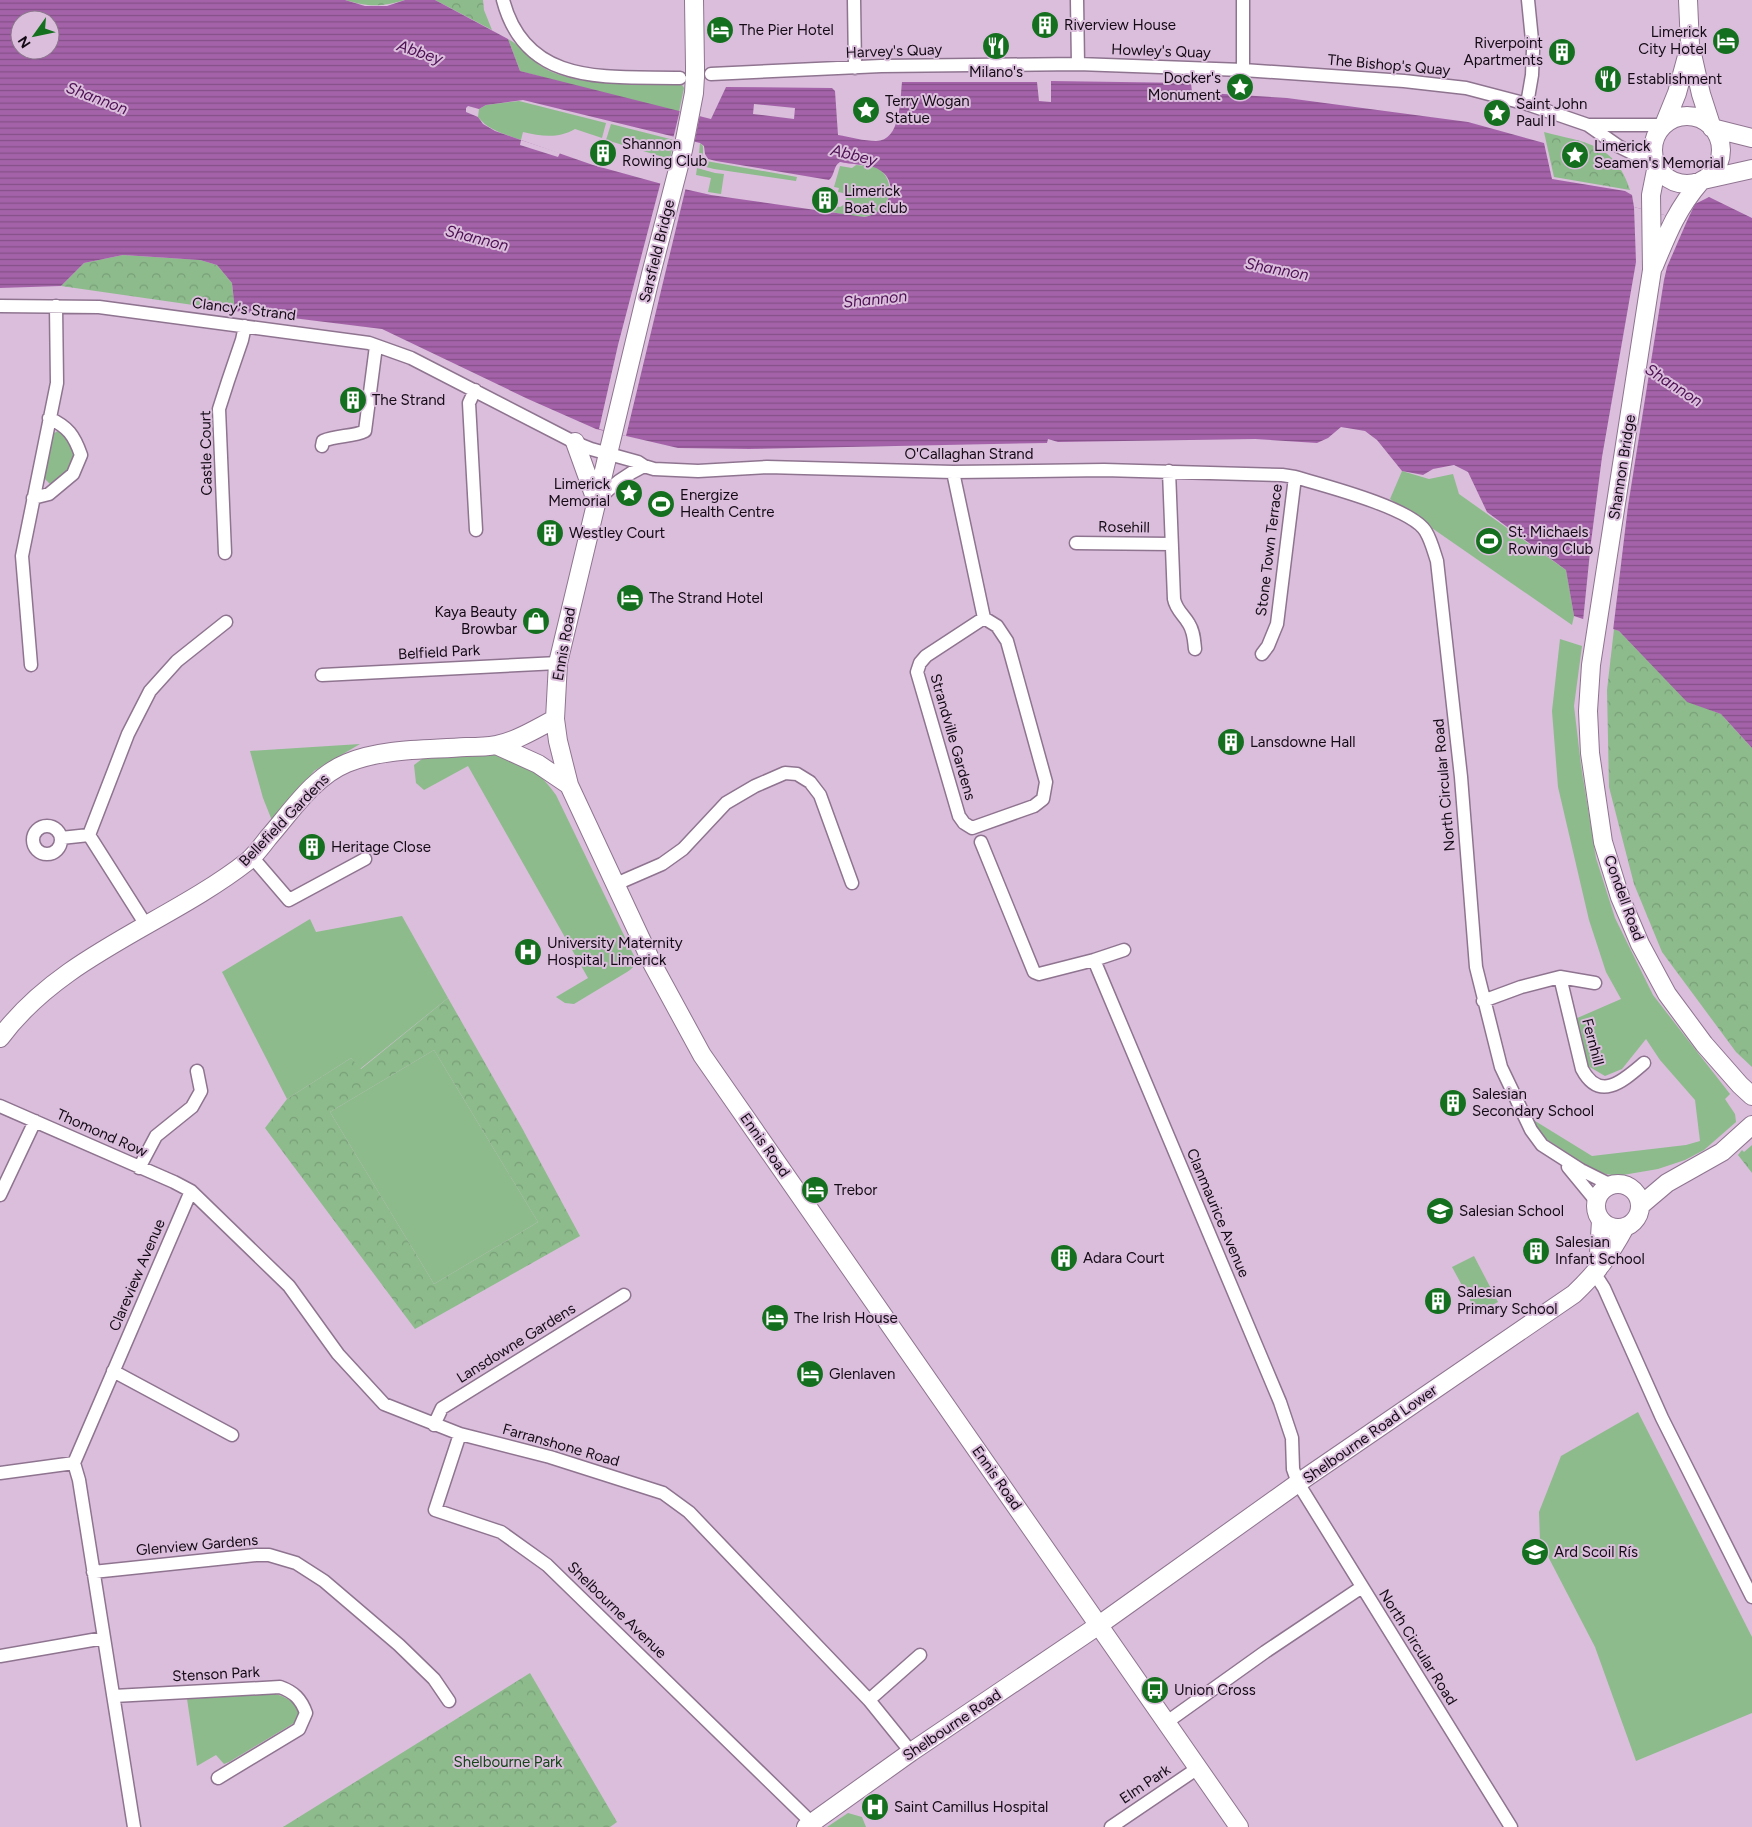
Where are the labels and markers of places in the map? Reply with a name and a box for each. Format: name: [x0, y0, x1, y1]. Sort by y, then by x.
building icon: Riverview House: [1030, 10, 1060, 40]
hotel icon: The Pier Hotel: [705, 15, 735, 45]
place label: Riverview House: [1064, 16, 1176, 34]
place label: The Pier Hotel: [739, 21, 834, 39]
place label: Limerick City Hotel: [1638, 23, 1708, 58]
hotel icon: Limerick City Hotel: [1711, 26, 1741, 56]
restaurant icon: Milano's: [981, 31, 1011, 61]
place label: Riverpoint Apartments: [1464, 34, 1543, 69]
building icon: Riverpoint Apartments: [1547, 37, 1577, 67]
place label: Milano's: [969, 63, 1023, 81]
restaurant icon: Establishment: [1593, 64, 1623, 94]
place label: Docker's Monument: [1148, 69, 1221, 104]
place label: Establishment: [1627, 70, 1722, 88]
place icon: Docker's Monument: [1225, 72, 1255, 102]
place label: Terry Wogan Statue: [885, 92, 970, 127]
place icon: Terry Wogan Statue: [851, 95, 881, 125]
place label: Saint John Paul II: [1516, 95, 1587, 130]
place icon: Saint John Paul II: [1482, 98, 1512, 128]
place label: Shannon Rowing Club: [622, 135, 707, 170]
place label: Limerick Seamen's Memorial: [1594, 137, 1724, 172]
building icon: Shannon Rowing Club: [588, 138, 618, 168]
place icon: Limerick Seamen's Memorial: [1560, 140, 1590, 170]
place label: Limerick Boat club: [844, 182, 908, 217]
building icon: Limerick Boat club: [810, 185, 840, 215]
building icon: The Strand: [338, 385, 368, 415]
place label: The Strand: [372, 391, 445, 409]
place label: Limerick Memorial: [548, 475, 611, 510]
place icon: Limerick Memorial: [614, 478, 644, 508]
place label: Energize Health Centre: [680, 486, 774, 521]
sports icon: Energize Health Centre: [646, 489, 676, 519]
building icon: Westley Court: [535, 518, 565, 548]
place label: St. Michaels Rowing Club: [1508, 523, 1593, 558]
place label: Westley Court: [569, 524, 665, 542]
sports icon: St. Michaels Rowing Club: [1474, 526, 1504, 556]
hotel icon: The Strand Hotel: [615, 583, 645, 613]
place label: The Strand Hotel: [649, 589, 763, 607]
place label: Kaya Beauty Browbar: [434, 603, 517, 638]
shop icon: Kaya Beauty Browbar: [521, 606, 551, 636]
building icon: Lansdowne Hall: [1216, 727, 1246, 757]
place label: Lansdowne Hall: [1250, 733, 1356, 751]
building icon: Heritage Close: [297, 832, 327, 862]
place label: Heritage Close: [331, 838, 431, 856]
place label: University Maternity Hospital, Limerick: [547, 934, 683, 969]
hospital icon: University Maternity Hospital, Limerick: [513, 937, 543, 967]
place label: Salesian Secondary School: [1472, 1085, 1594, 1120]
building icon: Salesian Secondary School: [1438, 1088, 1468, 1118]
hotel icon: Trebor: [800, 1175, 830, 1205]
place label: Trebor: [834, 1181, 877, 1199]
school or university icon: Salesian School: [1425, 1196, 1455, 1226]
place label: Salesian School: [1459, 1202, 1564, 1220]
place label: Salesian Infant School: [1555, 1233, 1645, 1268]
building icon: Salesian Infant School: [1521, 1236, 1551, 1266]
building icon: Adara Court: [1049, 1243, 1079, 1273]
place label: Adara Court: [1083, 1249, 1165, 1267]
place label: Salesian Primary School: [1457, 1283, 1558, 1318]
building icon: Salesian Primary School: [1423, 1286, 1453, 1316]
hotel icon: The Irish House: [760, 1303, 790, 1333]
place label: The Irish House: [794, 1309, 898, 1327]
hotel icon: Glenlaven: [795, 1359, 825, 1389]
place label: Glenlaven: [829, 1365, 895, 1383]
school or university icon: Ard Scoil Rís: [1520, 1537, 1550, 1567]
place label: Ard Scoil Rís: [1554, 1543, 1638, 1561]
bus stop icon: Union Cross: [1140, 1675, 1170, 1705]
place label: Union Cross: [1174, 1681, 1256, 1699]
hospital icon: Saint Camillus Hospital: [860, 1792, 890, 1822]
place label: Saint Camillus Hospital: [894, 1798, 1048, 1816]

